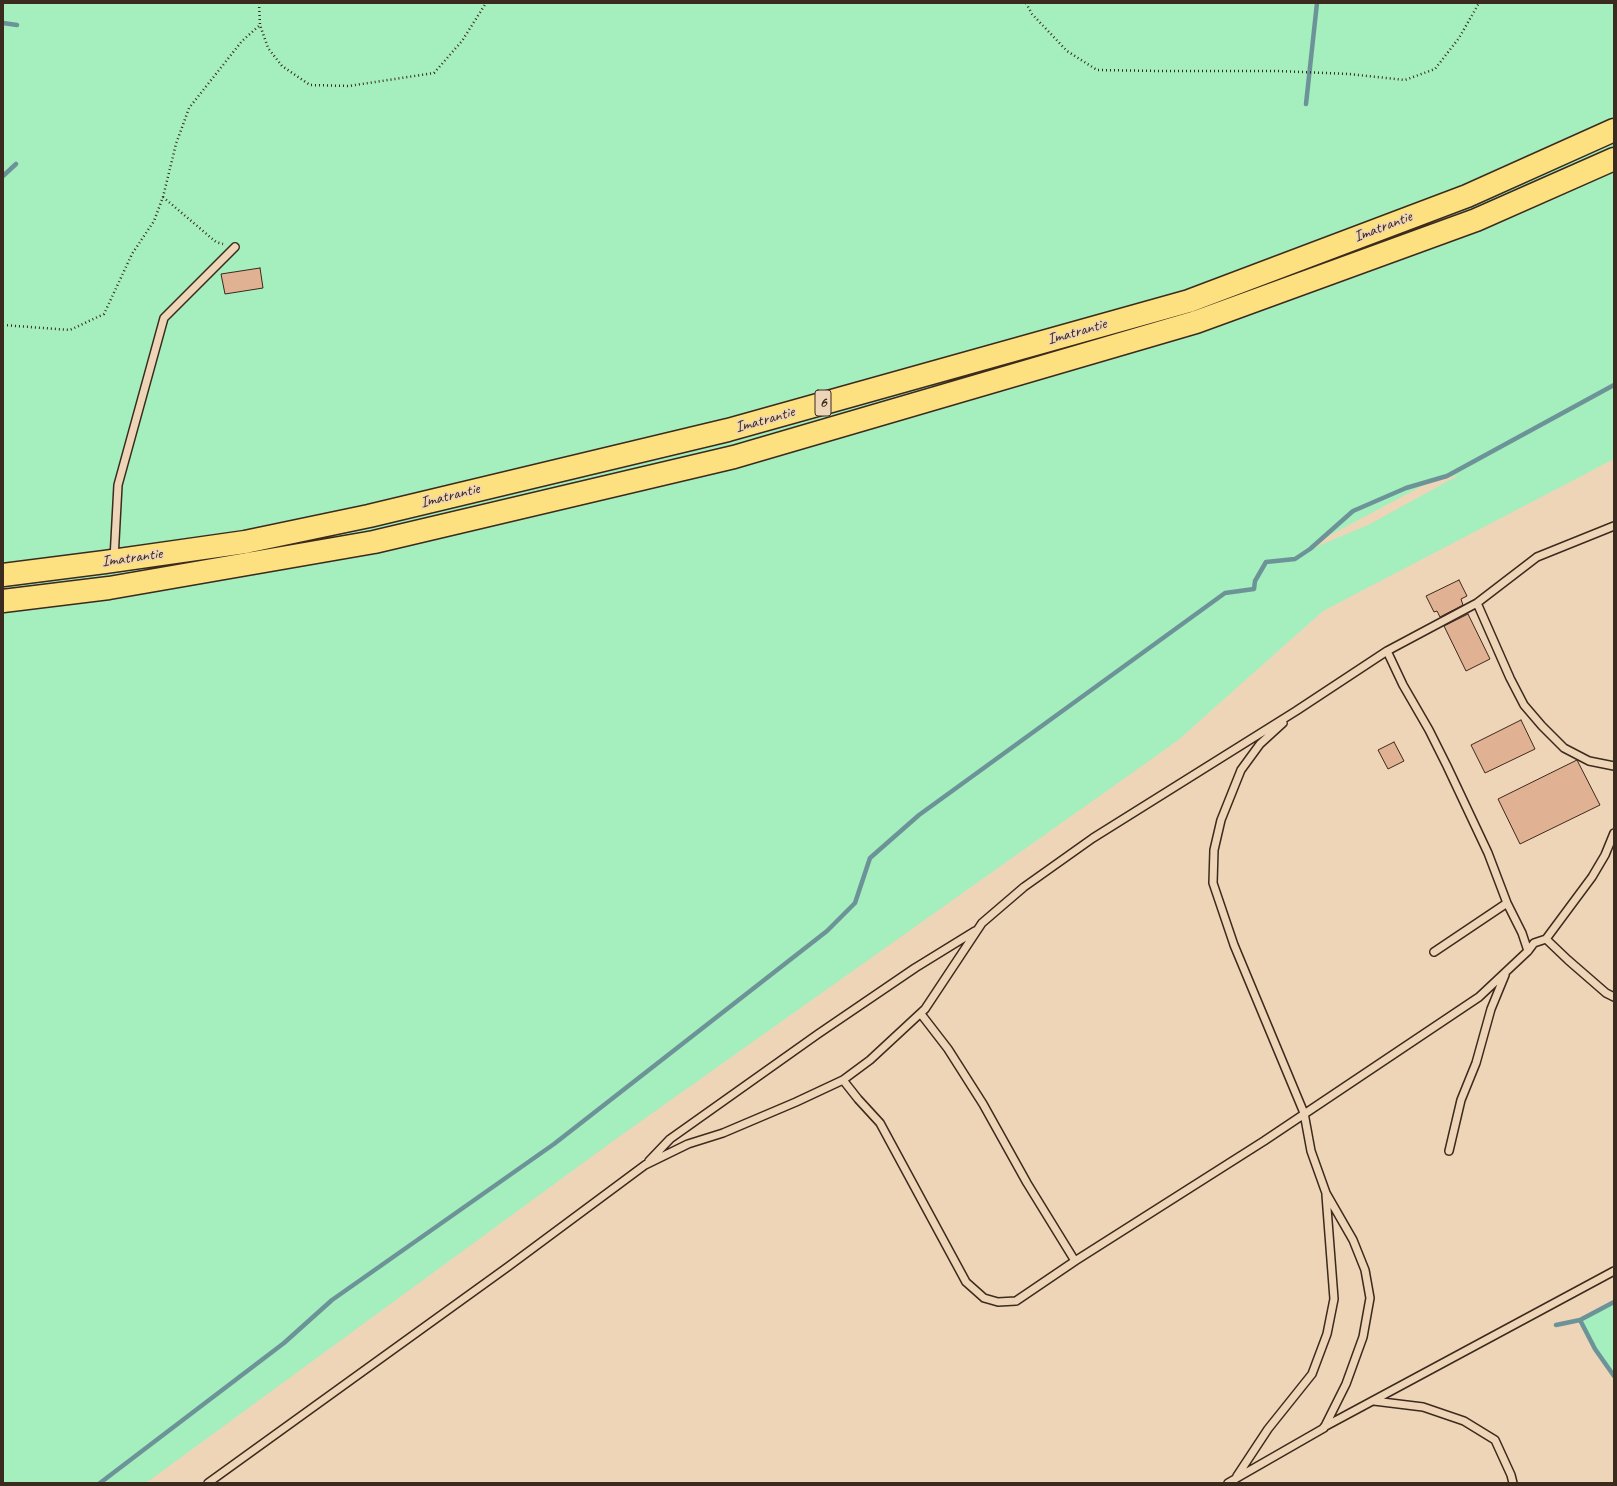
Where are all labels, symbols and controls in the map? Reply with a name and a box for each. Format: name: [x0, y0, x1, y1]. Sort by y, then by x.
street label: Imatrantie: [1351, 207, 1415, 247]
street label: Imatrantie: [1045, 314, 1109, 350]
road number: 6: [815, 390, 831, 416]
street label: Imatrantie: [733, 402, 797, 438]
street label: Imatrantie: [418, 479, 482, 513]
street label: Imatrantie: [101, 544, 163, 572]

